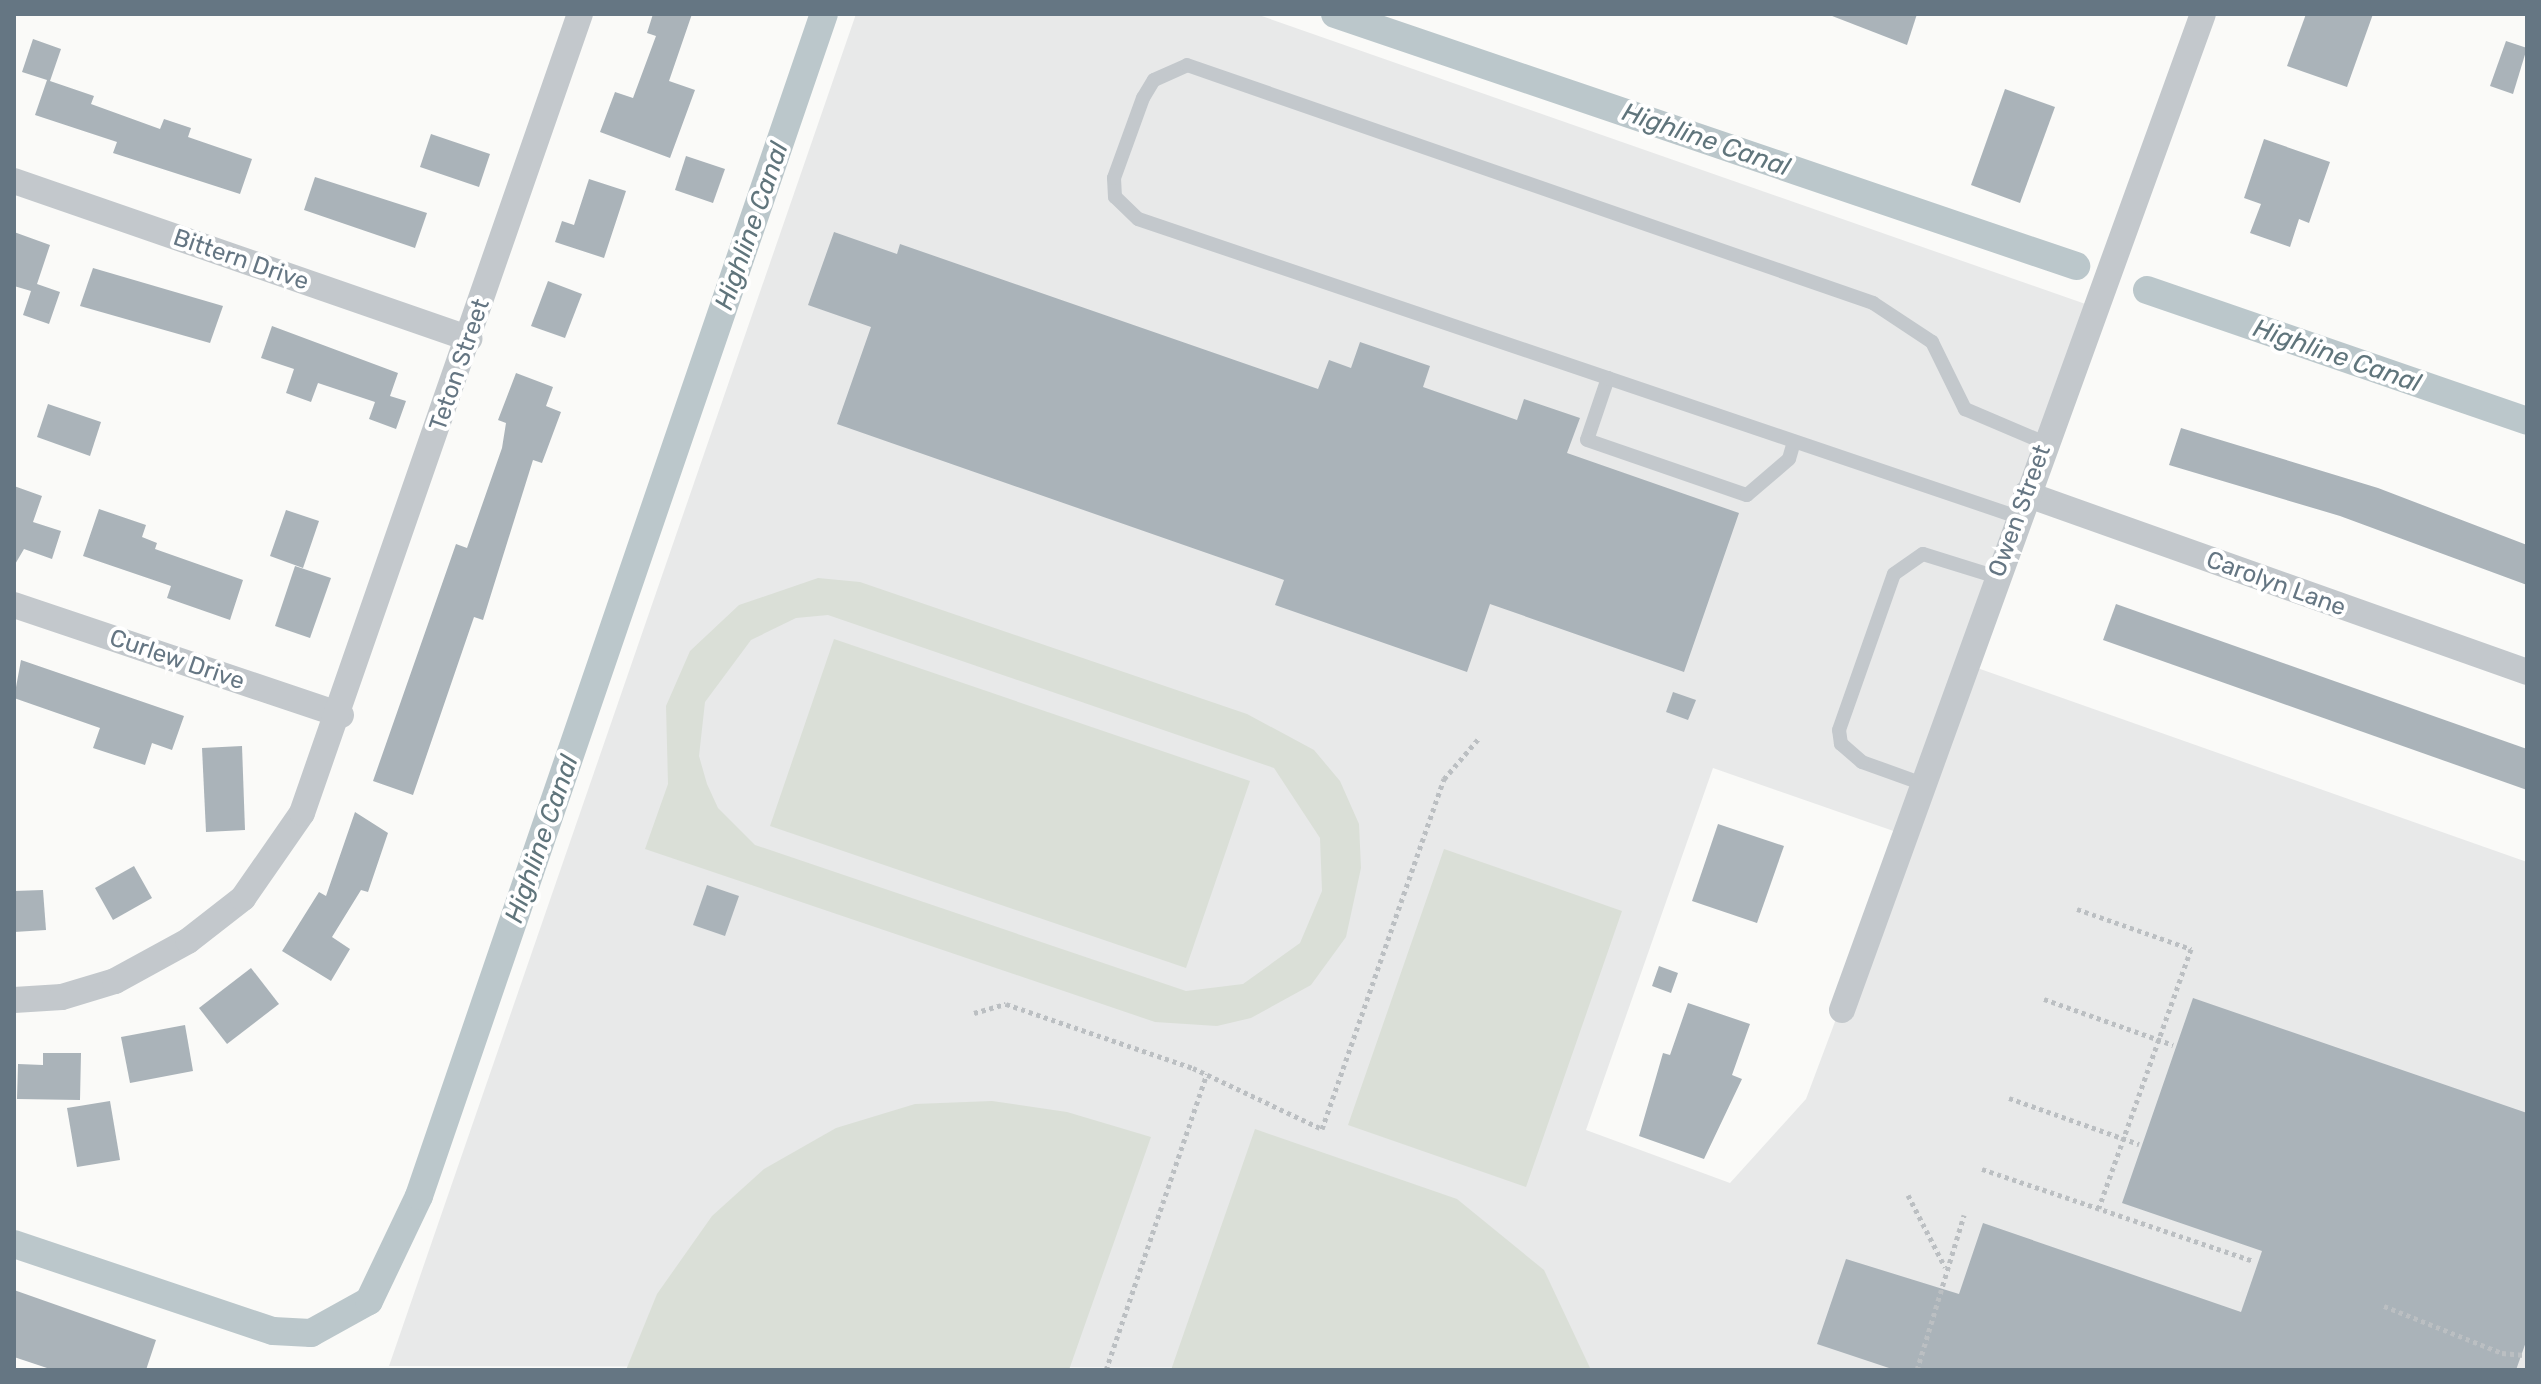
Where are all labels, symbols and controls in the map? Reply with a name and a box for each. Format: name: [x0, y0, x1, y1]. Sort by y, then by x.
water label: Highline Canal: [1618, 97, 1794, 183]
water label: Highline Canal: [709, 138, 795, 314]
street label: Bittern Drive: [169, 223, 313, 297]
street label: Teton Street: [424, 295, 496, 435]
water label: Highline Canal: [2249, 313, 2425, 399]
street label: Owen Street: [1983, 441, 2057, 581]
street label: Carolyn Lane: [2202, 545, 2350, 623]
street label: Curlew Drive: [105, 623, 249, 697]
water label: Highline Canal: [499, 751, 585, 927]

